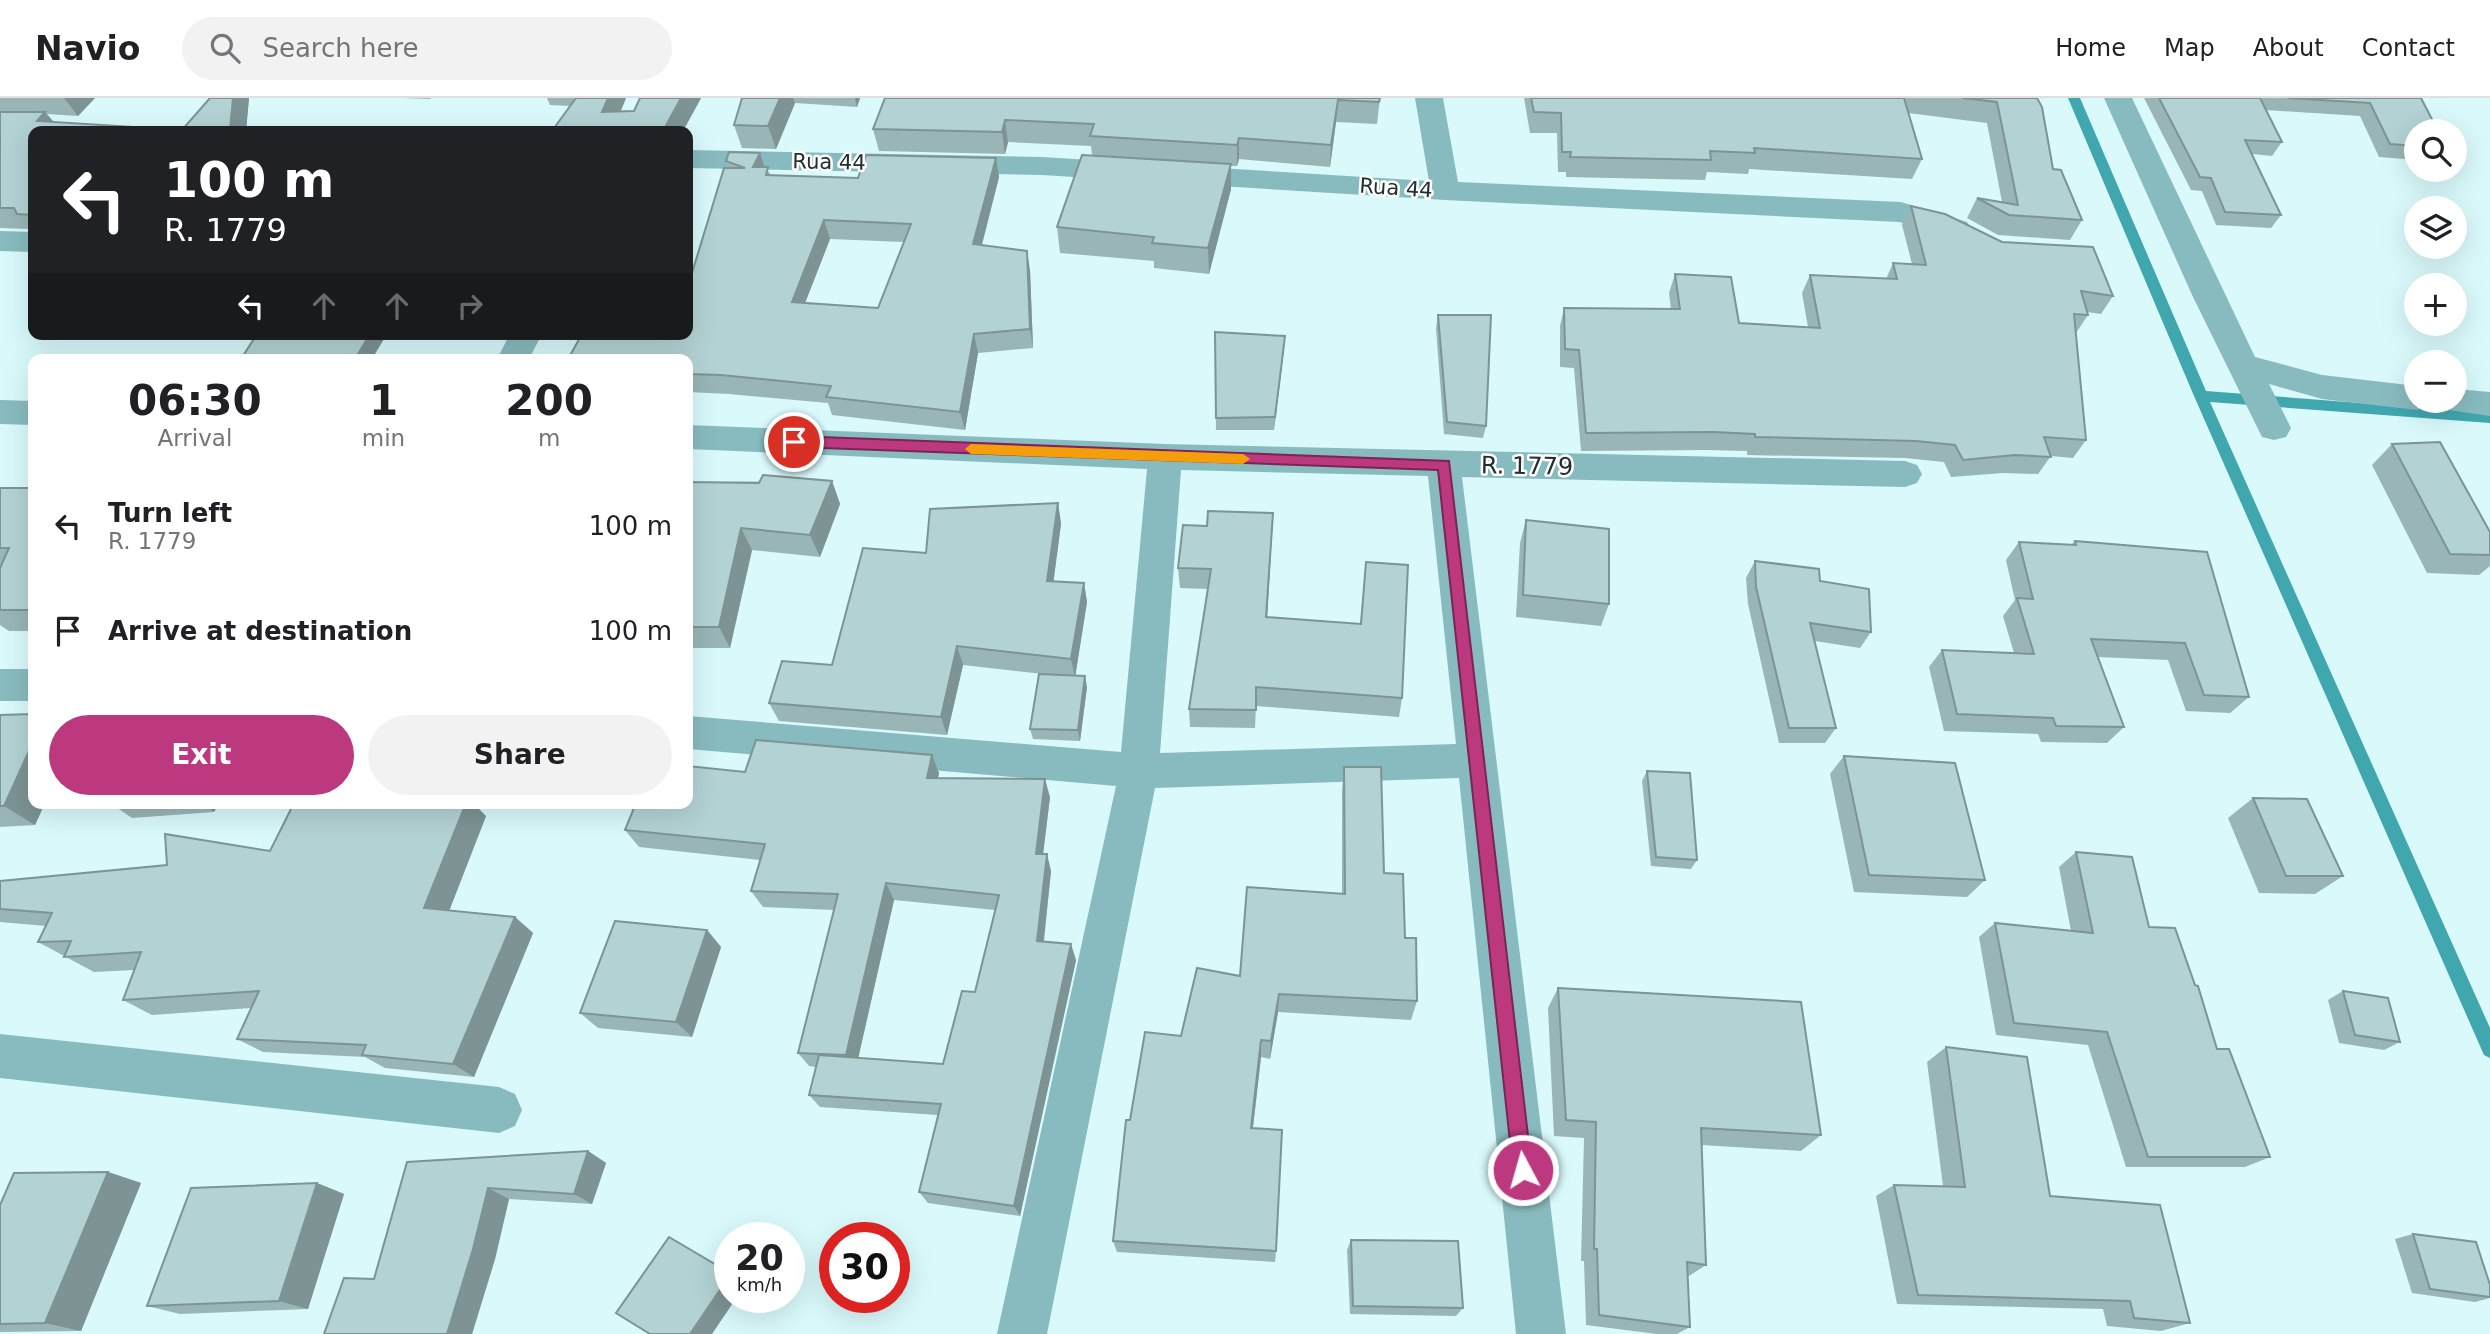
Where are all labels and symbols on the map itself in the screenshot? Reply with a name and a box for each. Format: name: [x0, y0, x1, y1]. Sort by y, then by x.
street label: Rua 44: [792, 149, 866, 175]
street label: Rua 44: [1359, 173, 1433, 203]
pin: [764, 412, 824, 472]
street label: R. 1779: [1481, 451, 1573, 481]
position arrow: [1486, 1133, 1560, 1207]
speed limit sign: 30: [819, 1222, 910, 1313]

